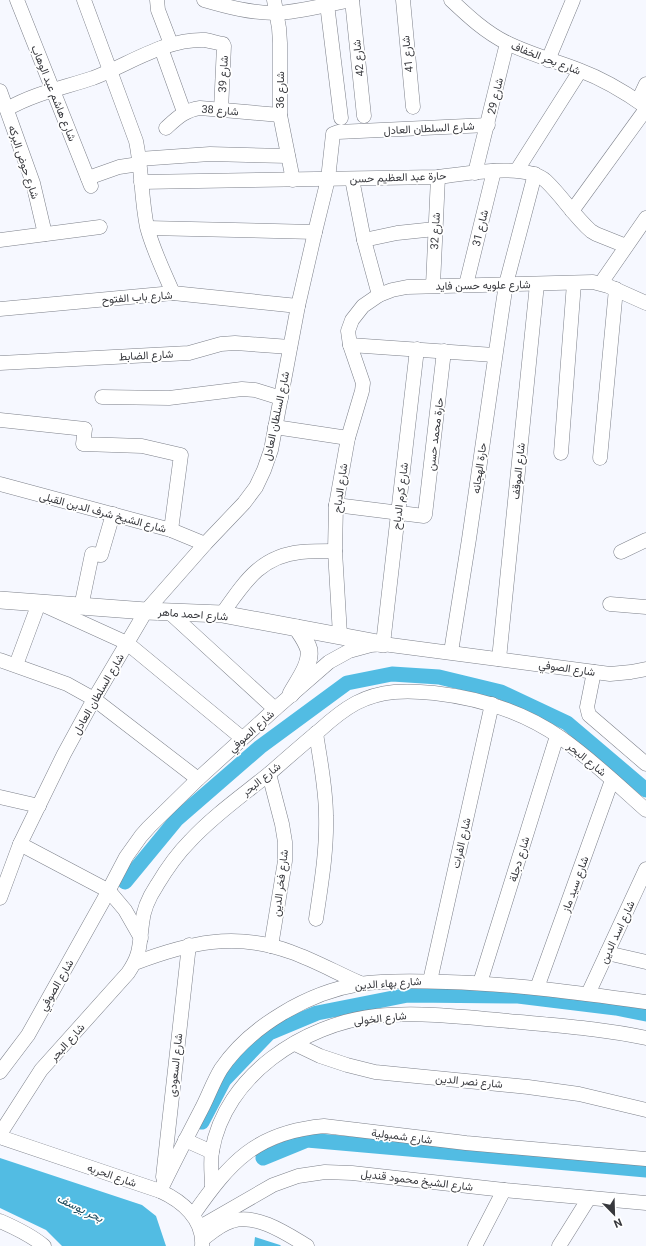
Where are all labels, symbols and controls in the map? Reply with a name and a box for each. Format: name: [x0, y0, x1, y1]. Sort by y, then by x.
street label: شارع 41: [399, 34, 417, 73]
street label: شارع 42: [350, 38, 368, 77]
street label: شارع بحر الخفاف: [509, 39, 583, 79]
street label: شارع هاشم عبد الوهاب: [27, 43, 79, 144]
street label: شارع 39: [216, 55, 232, 93]
street label: شارع 36: [274, 71, 288, 109]
street label: شارع 29: [485, 76, 507, 116]
street label: شارع 38: [201, 103, 239, 119]
street label: شارع السلطان العادل: [383, 120, 475, 138]
street label: شارع حوض البركه: [5, 124, 42, 201]
street label: حارة عبد العظيم حسن: [349, 169, 447, 187]
street label: شارع 31: [470, 208, 492, 248]
street label: شارع 32: [428, 212, 444, 250]
street label: شارع علويه حسن فايد: [435, 278, 531, 294]
street label: شارع باب الفتوح: [101, 289, 173, 307]
street label: شارع الضابط: [118, 348, 174, 364]
street label: شارع السلطان العادل: [261, 370, 293, 462]
street label: حارة محمد حسن: [425, 397, 446, 471]
street label: حارة الهجانه: [469, 442, 490, 494]
street label: شارع الموقف: [509, 442, 529, 500]
street label: شارع كرم الدباح: [390, 461, 412, 530]
street label: شارع الدباح: [331, 462, 351, 514]
street label: شارع الشيخ شرف الدين القبلى: [38, 489, 168, 537]
street label: شارع احمد ماهر: [156, 605, 229, 624]
street label: شارع السلطان العادل: [70, 651, 128, 737]
street label: شارع الصوفي: [537, 658, 596, 682]
street label: شارع الصوفي: [226, 707, 279, 758]
street label: شارع البحر: [563, 739, 609, 780]
street label: شارع البحر: [239, 760, 284, 800]
street label: شارع الفرات: [449, 816, 475, 870]
street label: شارع دجلة: [506, 835, 534, 884]
street label: شارع فخر الدين: [270, 848, 292, 918]
street label: شارع سيد ماز: [559, 854, 593, 915]
street label: شارع اسد الدين: [597, 898, 639, 966]
street label: شارع الصوفي: [37, 957, 79, 1015]
street label: شارع بهاء الدين: [354, 975, 422, 993]
street label: شارع الخولى: [353, 1009, 408, 1029]
street label: شارع البحر: [46, 1021, 89, 1065]
street label: شارع السعودى: [166, 1032, 186, 1098]
street label: شارع نصر الدين: [435, 1072, 504, 1092]
street label: شارع شمبولية: [371, 1126, 434, 1148]
street label: شارع الحريه: [85, 1161, 139, 1191]
street label: شارع الشيخ محمود قنديل: [360, 1167, 474, 1195]
water label: بحر يوسف: [54, 1191, 106, 1226]
north arrow: [594, 1194, 634, 1234]
text: N: [611, 1215, 624, 1230]

